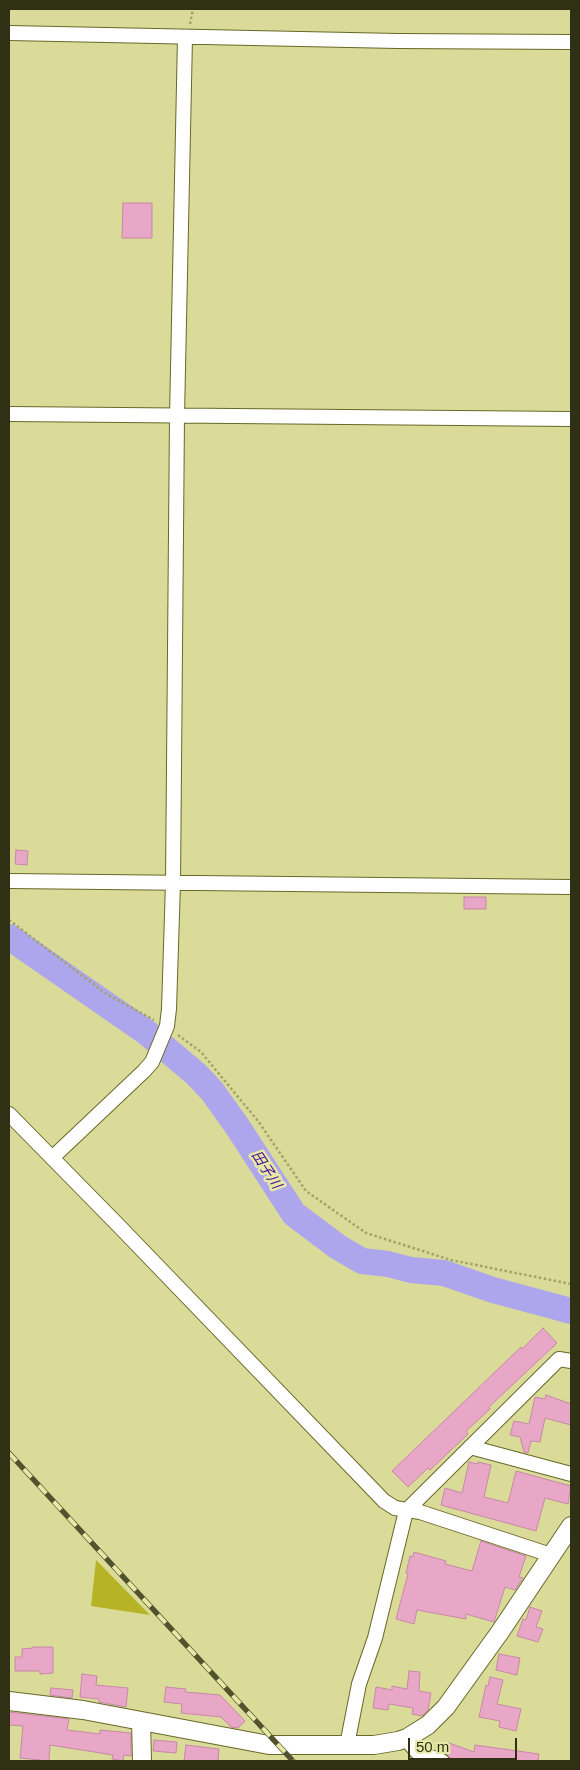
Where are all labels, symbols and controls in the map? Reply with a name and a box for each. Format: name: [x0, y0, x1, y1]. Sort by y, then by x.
water label: 田子川: [248, 1148, 284, 1192]
scale bar: [410, 1728, 519, 1760]
text: 50 m: [416, 1738, 449, 1755]

